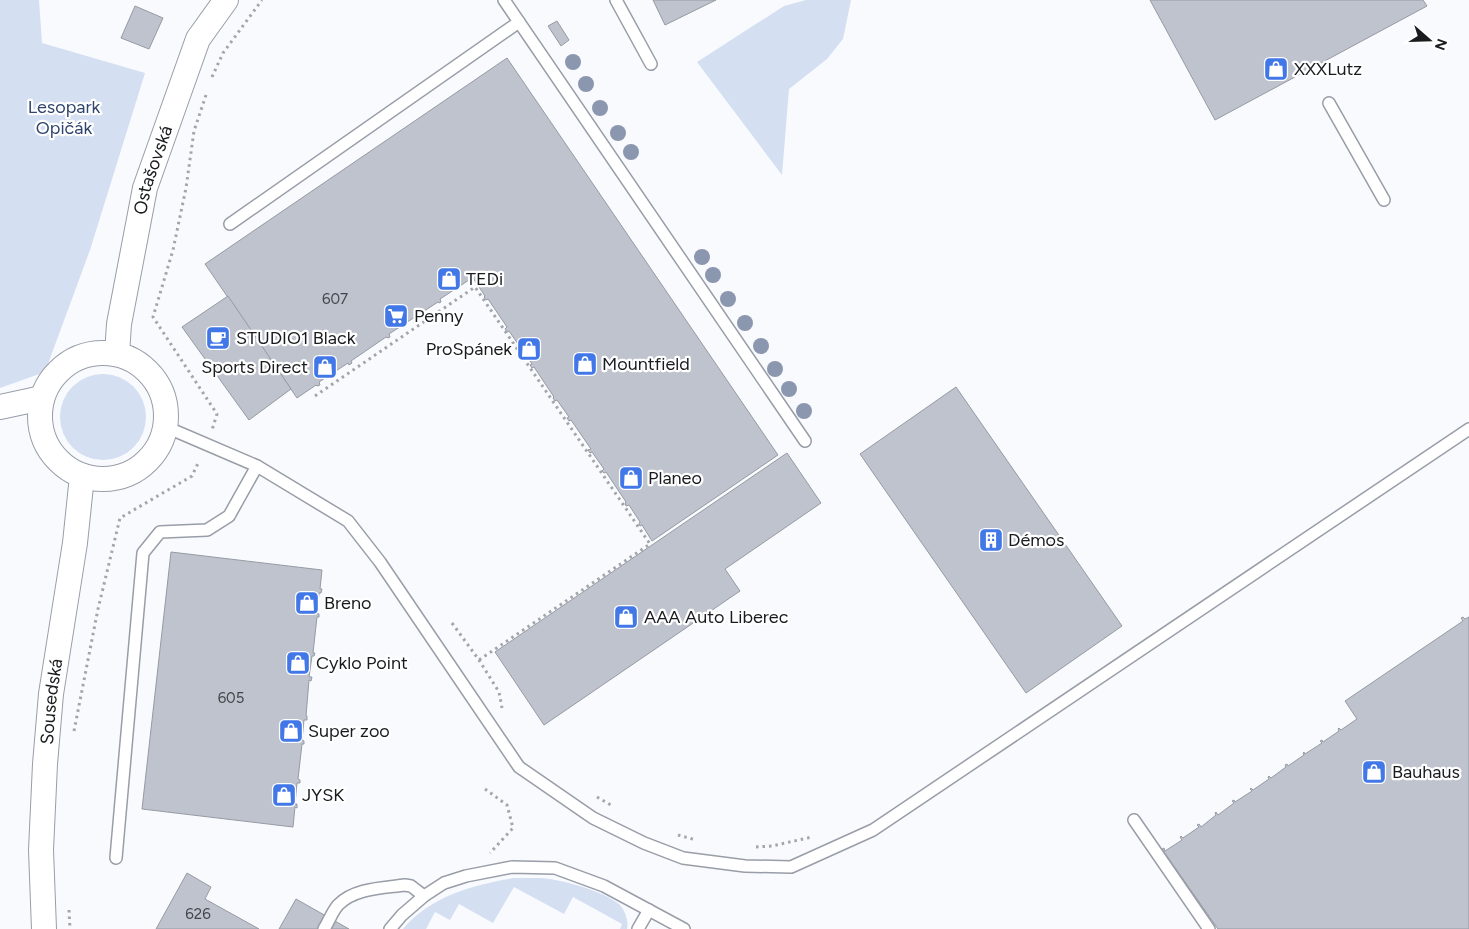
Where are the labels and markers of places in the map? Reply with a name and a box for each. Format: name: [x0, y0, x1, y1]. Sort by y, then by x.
shop icon: XXXLutz: [1263, 56, 1289, 82]
place label: XXXLutz: [1294, 58, 1362, 80]
shop icon: TEDi: [436, 266, 462, 292]
place label: TEDi: [466, 268, 503, 290]
supermarket icon: Penny: [383, 303, 409, 329]
place label: Penny: [414, 305, 464, 327]
cafe icon: STUDIO1 Black: [205, 325, 231, 351]
place label: STUDIO1 Black: [236, 327, 356, 349]
shop icon: ProSpánek: [516, 336, 542, 362]
place label: ProSpánek: [426, 338, 512, 360]
shop icon: Mountfield: [572, 351, 598, 377]
place label: Mountfield: [602, 353, 690, 375]
shop icon: Sports Direct: [312, 354, 338, 380]
place label: Sports Direct: [201, 356, 308, 378]
shop icon: Planeo: [618, 465, 644, 491]
place label: Planeo: [648, 467, 702, 489]
building icon: Démos: [978, 527, 1004, 553]
place label: Démos: [1008, 529, 1064, 551]
shop icon: Breno: [294, 590, 320, 616]
place label: Breno: [324, 592, 371, 614]
shop icon: AAA Auto Liberec: [613, 604, 639, 630]
place label: AAA Auto Liberec: [644, 606, 789, 628]
shop icon: Cyklo Point: [285, 650, 311, 676]
place label: Cyklo Point: [316, 652, 408, 674]
shop icon: Super zoo: [278, 718, 304, 744]
place label: Super zoo: [308, 720, 390, 742]
shop icon: Bauhaus: [1361, 759, 1387, 785]
place label: Bauhaus: [1392, 761, 1460, 783]
shop icon: JYSK: [271, 782, 297, 808]
place label: JYSK: [302, 784, 344, 806]

